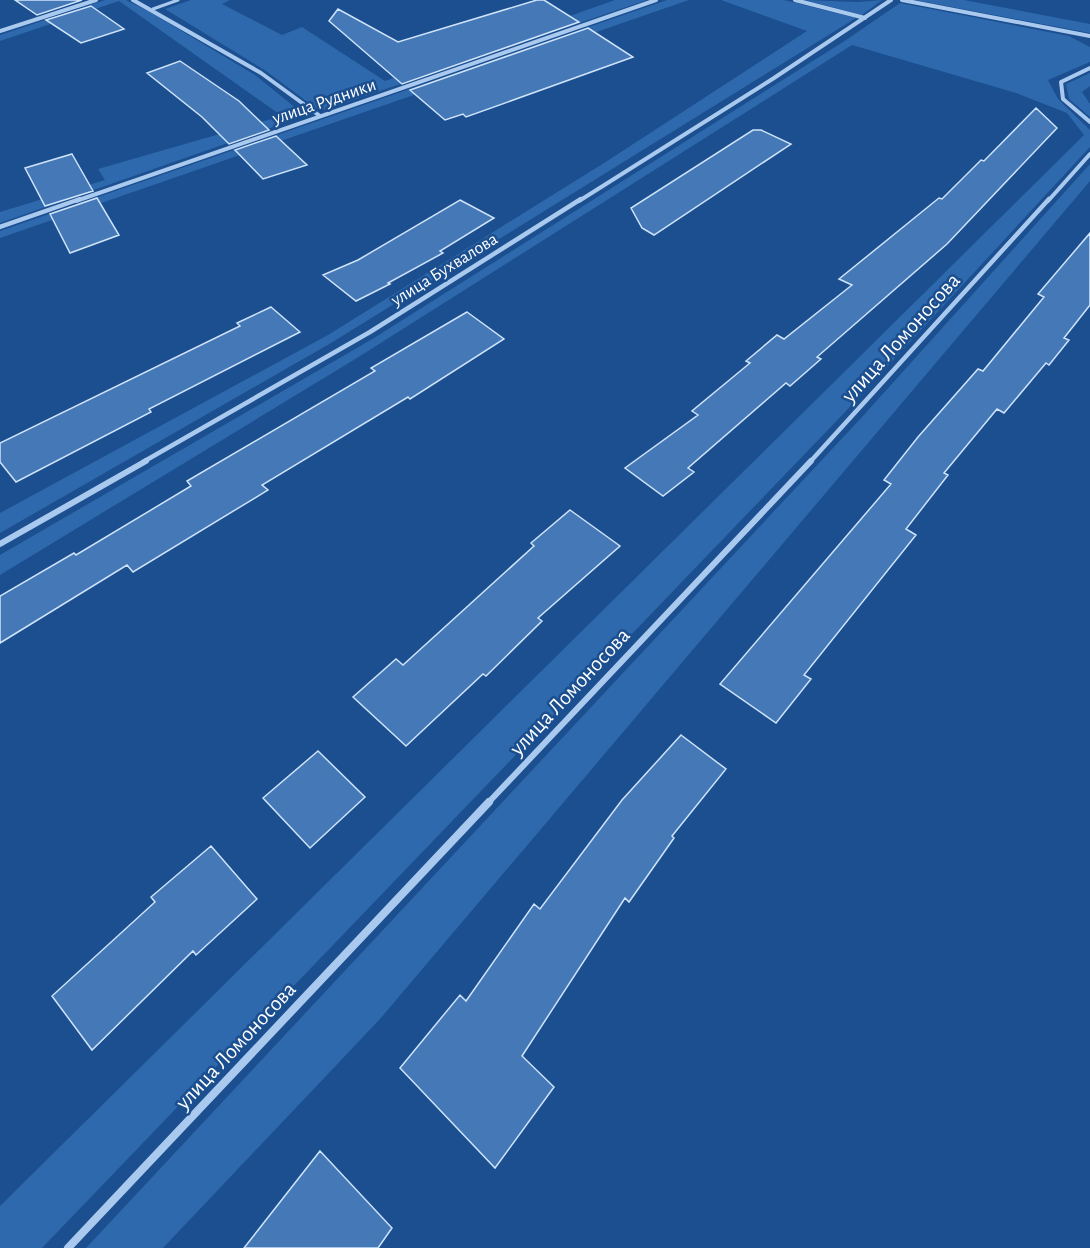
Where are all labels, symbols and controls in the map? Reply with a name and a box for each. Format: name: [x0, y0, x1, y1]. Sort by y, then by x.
street label: улица Рудники: [269, 76, 378, 128]
street label: улица Бухвалова: [387, 230, 501, 310]
street label: улица Ломоносова: [837, 269, 964, 407]
street label: улица Ломоносова: [505, 624, 634, 760]
street label: улица Ломоносова: [171, 978, 300, 1114]

